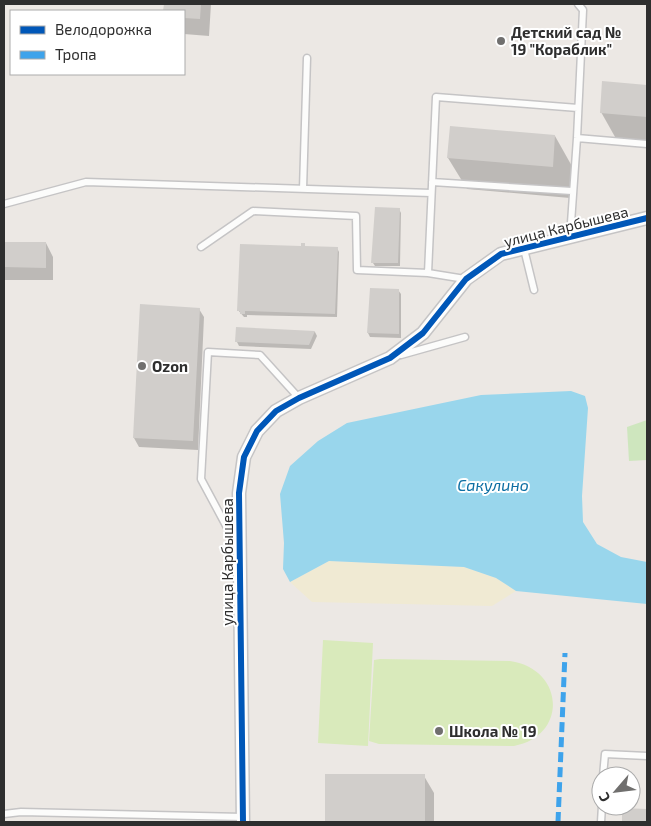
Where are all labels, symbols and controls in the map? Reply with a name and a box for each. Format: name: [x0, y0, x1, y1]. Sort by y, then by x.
legend: [10, 10, 185, 75]
text: Велодорожка: [55, 20, 152, 38]
place label: Детский сад № 19 "Кораблик": [511, 23, 621, 58]
marker: Детский сад № 19 "Кораблик": [495, 35, 507, 47]
text: Тропа: [55, 45, 97, 63]
street label: улица Карбышева: [502, 202, 630, 251]
place label: Ozon: [152, 357, 188, 375]
marker: Ozon: [136, 360, 148, 372]
water label: Сакулино: [457, 475, 529, 494]
street label: улица Карбышева: [218, 498, 237, 626]
place label: Школа № 19: [449, 722, 537, 740]
marker: Школа № 19: [433, 725, 445, 737]
north arrow: [591, 766, 641, 816]
text: С: [595, 790, 614, 805]

